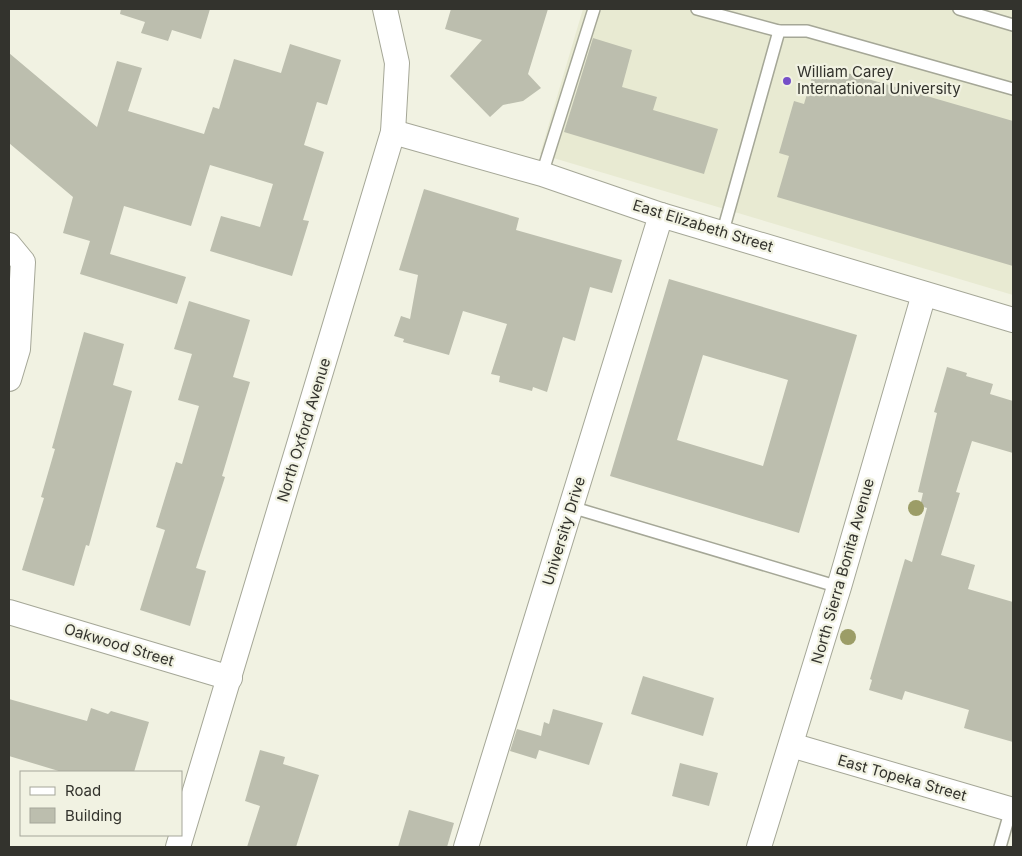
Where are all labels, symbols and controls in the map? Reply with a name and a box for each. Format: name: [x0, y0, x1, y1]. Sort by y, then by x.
place label: William Carey International University: [797, 62, 961, 98]
marker: William Carey International University: [781, 75, 793, 87]
street label: East Elizabeth Street: [631, 195, 776, 256]
street label: North Oxford Avenue: [273, 355, 334, 504]
street label: University Drive: [538, 474, 589, 588]
street label: North Sierra Bonita Avenue: [807, 476, 878, 666]
street label: Oakwood Street: [62, 619, 176, 670]
street label: East Topeka Street: [836, 750, 969, 805]
legend: [20, 771, 182, 836]
text: Road: [65, 781, 101, 800]
text: Building: [65, 806, 122, 825]

